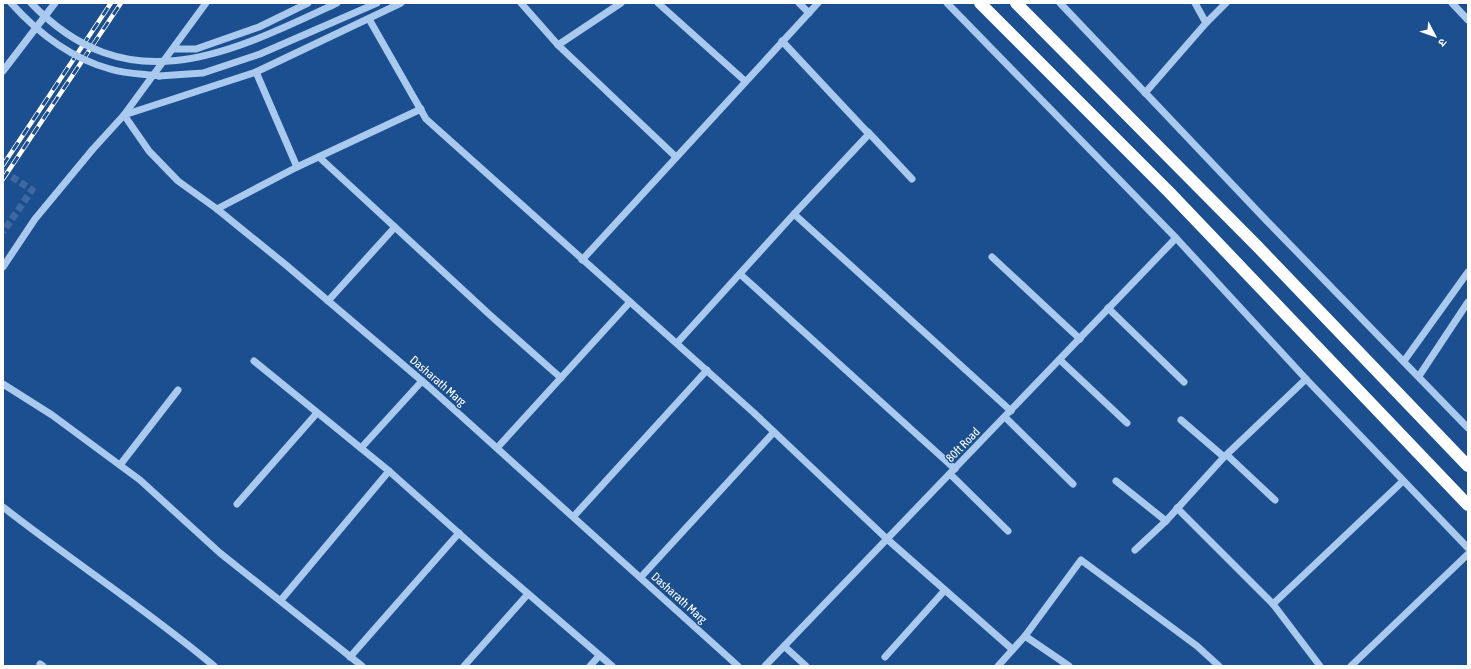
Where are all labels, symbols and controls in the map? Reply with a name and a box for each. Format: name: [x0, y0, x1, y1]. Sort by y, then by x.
north arrow: [1415, 16, 1455, 56]
text: उ: [1436, 36, 1449, 49]
street label: Dasharath Marg: [407, 353, 470, 410]
street label: 80ft Road: [943, 425, 983, 465]
street label: Dasharath Marg: [648, 569, 710, 627]

